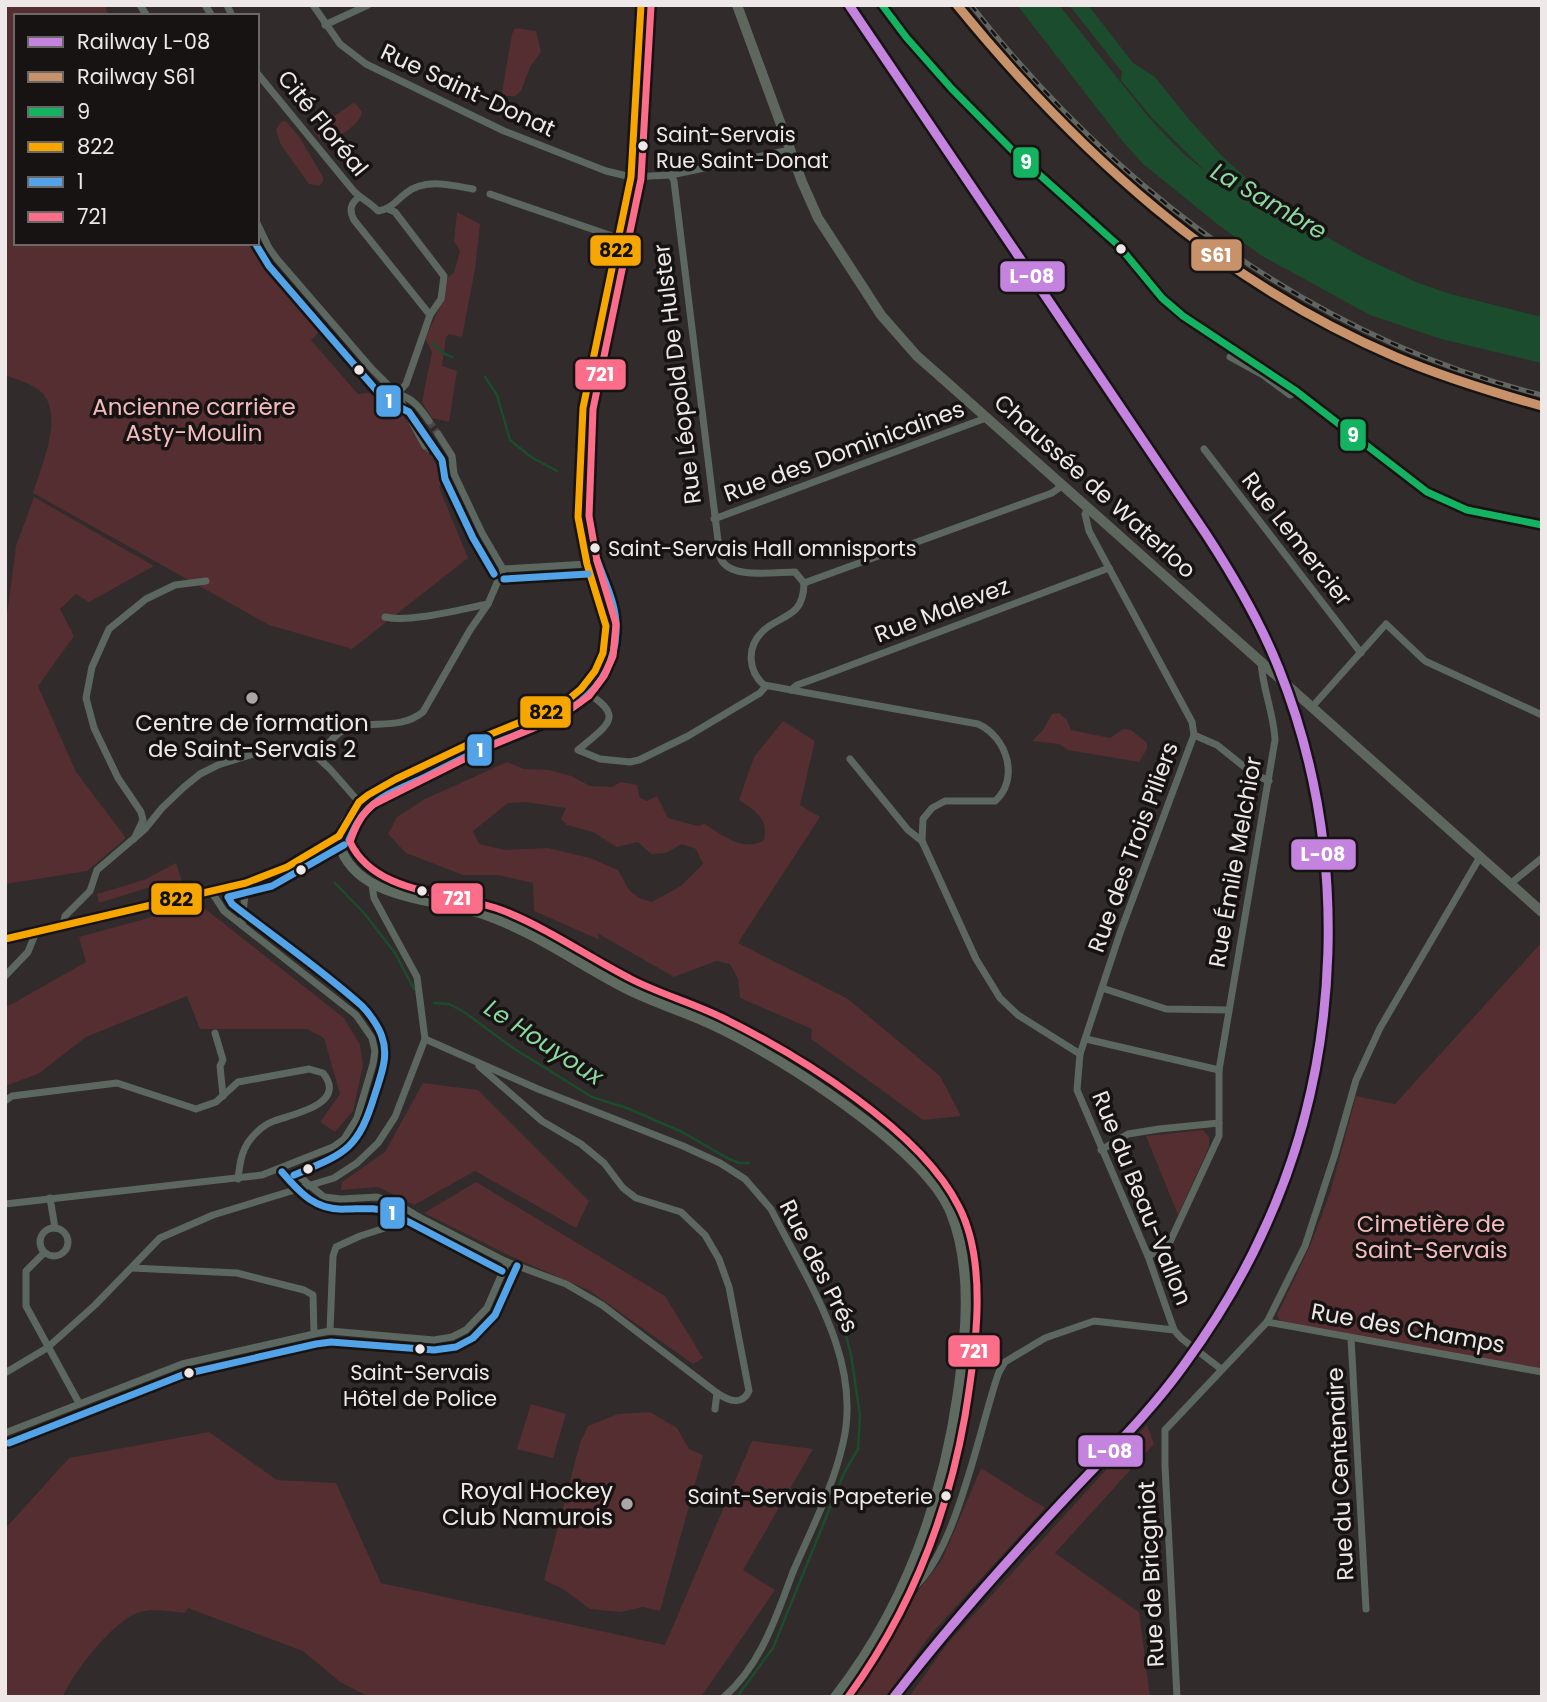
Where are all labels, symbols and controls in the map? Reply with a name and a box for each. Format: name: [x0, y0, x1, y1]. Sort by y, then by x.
legend: [14, 14, 259, 245]
text: Railway L-08: [77, 27, 210, 56]
street label: Rue Saint-Donat: [375, 36, 561, 144]
text: Railway S61: [77, 62, 196, 91]
street label: Cité Floréal: [270, 63, 376, 183]
text: 9: [77, 97, 90, 126]
place label: Saint-Servais Rue Saint-Donat: [656, 120, 829, 175]
text: 822: [77, 132, 114, 161]
marker: Saint-Servais Rue Saint-Donat: [636, 139, 650, 153]
line badge: 9: [1012, 146, 1040, 179]
text: 9: [1020, 149, 1032, 176]
water label: La Sambre: [1205, 155, 1333, 248]
text: 1: [77, 167, 84, 196]
text: 721: [77, 202, 107, 231]
line badge: 822: [589, 234, 642, 267]
text: 822: [599, 237, 633, 264]
line badge: S61: [1190, 238, 1243, 272]
street label: Rue Léopold De Hulster: [645, 242, 709, 506]
unlabelled marker: [1114, 242, 1128, 256]
text: S61: [1201, 242, 1231, 269]
line badge: L-08: [999, 260, 1066, 293]
text: L-08: [1010, 263, 1054, 290]
line badge: 721: [574, 358, 627, 391]
text: 721: [586, 361, 614, 388]
unlabelled marker: [352, 363, 366, 377]
line badge: 1: [375, 384, 402, 418]
street label: Chaussée de Waterloo: [987, 387, 1203, 585]
text: 1: [385, 388, 393, 415]
park label: Ancienne carrière Asty-Moulin: [92, 391, 296, 449]
street label: Rue des Dominicaines: [719, 393, 969, 509]
line badge: 9: [1339, 418, 1367, 452]
text: 9: [1347, 422, 1359, 449]
street label: Rue Lemercier: [1234, 465, 1360, 613]
place label: Saint-Servais Hall omnisports: [608, 534, 917, 563]
marker: Saint-Servais Hall omnisports: [588, 541, 602, 555]
street label: Rue Malevez: [870, 570, 1014, 650]
marker: Centre de formation de Saint-Servais 2: [244, 690, 260, 706]
line badge: 822: [519, 695, 572, 729]
text: 822: [529, 699, 563, 726]
place label: Centre de formation de Saint-Servais 2: [135, 707, 369, 765]
line badge: 1: [466, 733, 493, 767]
text: 1: [476, 737, 484, 764]
street label: Rue des Trois Piliers: [1080, 737, 1186, 957]
street label: Rue Émile Melchior: [1201, 754, 1269, 970]
line badge: L-08: [1290, 838, 1357, 871]
text: L-08: [1301, 841, 1345, 868]
unlabelled marker: [294, 863, 308, 877]
line badge: 822: [150, 882, 203, 916]
line badge: 721: [430, 882, 484, 915]
unlabelled marker: [415, 884, 429, 898]
text: 721: [443, 885, 471, 912]
text: 822: [159, 886, 193, 913]
water label: Le Houyoux: [478, 991, 611, 1094]
street label: Rue du Beau-Vallon: [1084, 1086, 1200, 1310]
unlabelled marker: [301, 1162, 315, 1176]
street label: Rue des Prés: [772, 1194, 866, 1338]
line badge: 1: [379, 1196, 406, 1230]
text: 1: [388, 1200, 396, 1227]
park label: Cimetière de Saint-Servais: [1355, 1208, 1507, 1266]
street label: Rue des Champs: [1309, 1295, 1507, 1361]
line badge: 721: [947, 1334, 1001, 1368]
text: 721: [960, 1338, 988, 1365]
marker: Saint-Servais Hôtel de Police: [413, 1342, 427, 1356]
place label: Saint-Servais Hôtel de Police: [343, 1358, 497, 1413]
unlabelled marker: [182, 1366, 196, 1380]
street label: Rue du Centenaire: [1318, 1366, 1362, 1582]
line badge: L-08: [1077, 1434, 1144, 1468]
text: L-08: [1088, 1438, 1132, 1465]
place label: Royal Hockey Club Namurois: [442, 1475, 613, 1533]
street label: Rue de Bricgniot: [1130, 1480, 1172, 1668]
place label: Saint-Servais Papeterie: [688, 1482, 933, 1511]
marker: Saint-Servais Papeterie: [939, 1489, 953, 1503]
marker: Royal Hockey Club Namurois: [619, 1496, 635, 1512]

